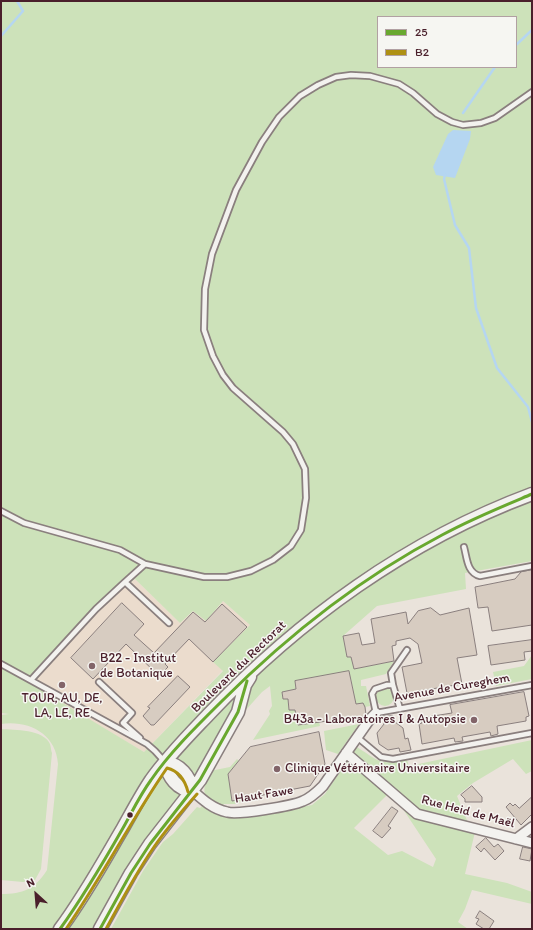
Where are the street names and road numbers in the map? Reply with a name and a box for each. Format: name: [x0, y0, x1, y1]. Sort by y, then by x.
street label: Boulevard du Rectorat: [188, 618, 290, 716]
street label: Avenue de Cureghem: [393, 670, 511, 706]
street label: Haut Fawe: [234, 783, 294, 807]
street label: Rue Heid de Maël: [420, 792, 516, 832]

